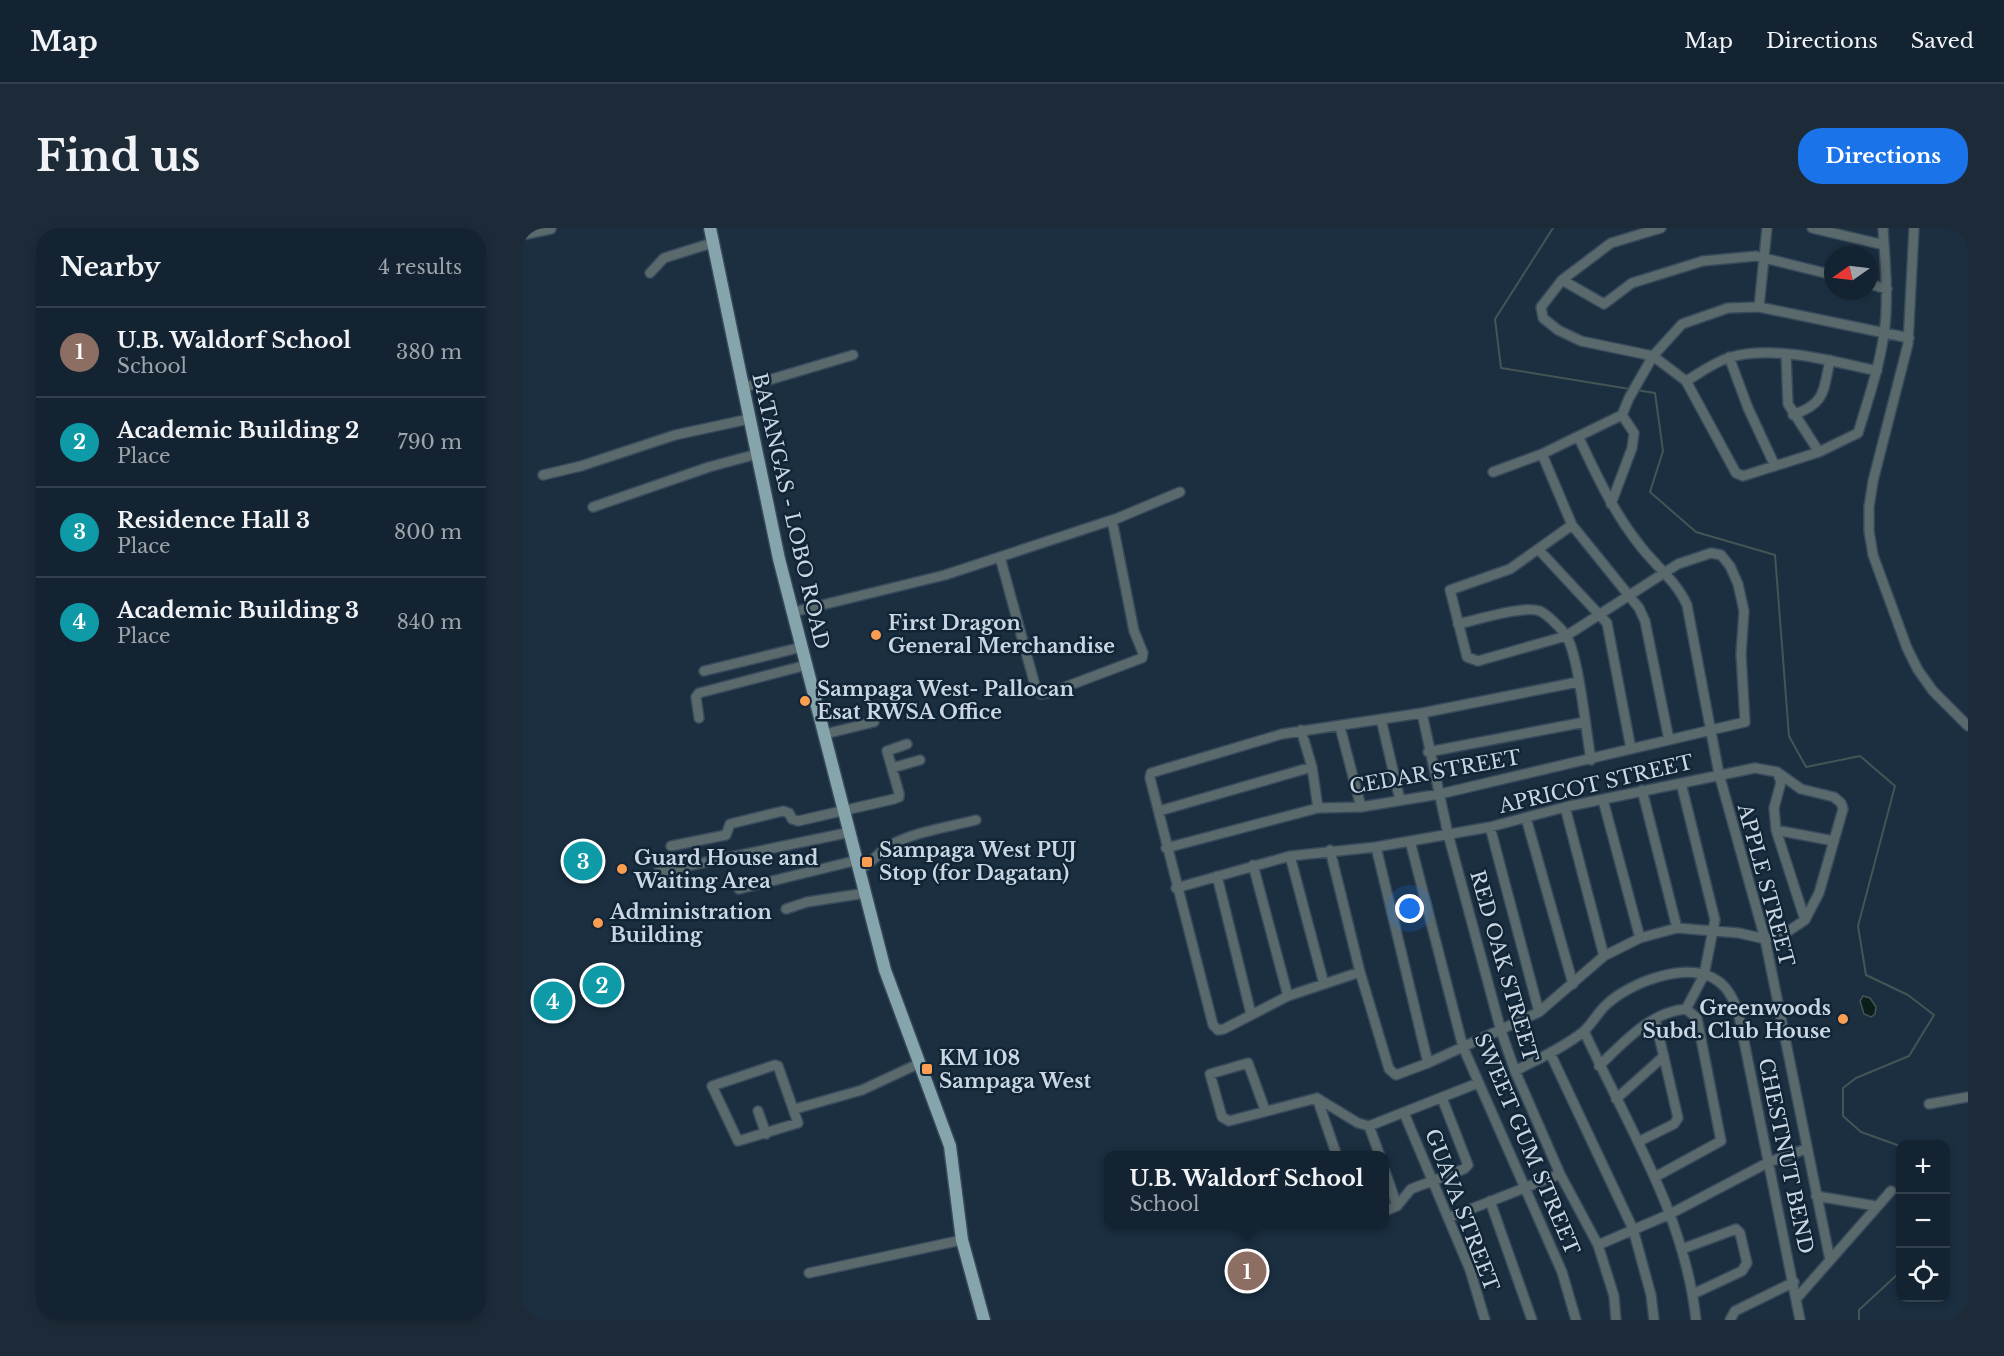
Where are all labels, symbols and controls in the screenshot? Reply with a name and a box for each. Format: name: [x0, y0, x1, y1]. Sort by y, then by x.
text: Map: [30, 24, 98, 59]
text: Map: [1684, 28, 1733, 54]
text: Directions: [1766, 28, 1878, 54]
text: Saved: [1911, 28, 1974, 54]
button: Directions: [1798, 128, 1968, 184]
text: Find us: [36, 130, 200, 182]
north arrow: [1824, 246, 1878, 300]
text: Nearby: [60, 251, 161, 283]
text: 4 results: [378, 255, 462, 279]
text: U.B. Waldorf School: [117, 327, 351, 354]
text: 1: [75, 340, 84, 364]
text: 380 m: [396, 340, 462, 364]
text: School: [117, 354, 187, 378]
street label: BATANGAS - LOBO ROAD: [747, 370, 835, 652]
text: Academic Building 2: [117, 417, 359, 444]
text: 2: [73, 430, 86, 454]
text: 790 m: [398, 430, 462, 454]
text: Place: [117, 444, 171, 468]
text: Residence Hall 3: [117, 507, 310, 534]
text: 3: [73, 520, 86, 544]
text: 800 m: [394, 520, 462, 544]
text: Place: [117, 534, 171, 558]
text: Academic Building 3: [117, 597, 359, 624]
text: 4: [73, 610, 86, 634]
text: 840 m: [397, 610, 462, 634]
place label: First Dragon General Merchandise: [888, 611, 1115, 658]
text: Place: [117, 624, 171, 648]
marker: First Dragon General Merchandise: [869, 628, 883, 642]
place label: Sampaga West- Pallocan Esat RWSA Office: [817, 677, 1074, 724]
marker: Sampaga West- Pallocan Esat RWSA Office: [798, 694, 812, 708]
street label: CEDAR STREET: [1347, 745, 1523, 799]
street label: APRICOT STREET: [1496, 750, 1695, 818]
street label: APPLE STREET: [1732, 800, 1799, 969]
pin: 3: [564, 838, 602, 884]
place label: Sampaga West PUJ Stop (for Dagatan): [879, 838, 1077, 885]
place label: Guard House and Waiting Area: [633, 846, 818, 893]
marker: Sampaga West PUJ Stop (for Dagatan): [860, 855, 874, 869]
marker: Guard House and Waiting Area: [615, 862, 629, 876]
street label: RED OAK STREET: [1465, 868, 1543, 1064]
your location: [1395, 894, 1424, 923]
place label: Administration Building: [609, 900, 772, 947]
marker: Administration Building: [591, 916, 605, 930]
pin: 2: [582, 962, 622, 1008]
pin: 4: [534, 978, 573, 1024]
place label: Greenwoods Subd. Club House: [1642, 996, 1831, 1043]
marker: Greenwoods Subd. Club House: [1836, 1012, 1850, 1026]
street label: SWEET GUM STREET: [1469, 1030, 1585, 1258]
place label: KM 108 Sampaga West: [939, 1046, 1091, 1093]
street label: CHESTNUT BEND: [1753, 1056, 1819, 1256]
marker: KM 108 Sampaga West: [920, 1062, 934, 1076]
street label: GUAVA STREET: [1420, 1125, 1504, 1295]
map controls: [1896, 1140, 1950, 1302]
button: +: [1896, 1140, 1950, 1194]
popup: [1104, 1151, 1389, 1229]
text: U.B. Waldorf School: [1130, 1165, 1363, 1192]
text: School: [1130, 1192, 1200, 1216]
button: −: [1896, 1194, 1950, 1248]
pin: 1: [1228, 1248, 1266, 1294]
button: locate: [1896, 1248, 1950, 1302]

